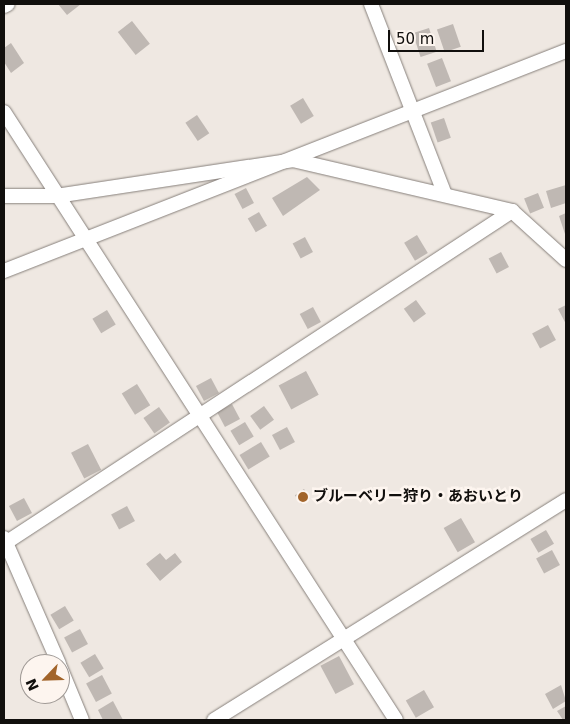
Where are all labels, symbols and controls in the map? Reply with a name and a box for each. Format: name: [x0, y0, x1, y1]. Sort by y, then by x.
scale bar: [390, 20, 486, 52]
text: 50 m: [396, 30, 434, 48]
place label: ブルーベリー狩り・あおいとり: [313, 488, 523, 506]
marker: ブルーベリー狩り・あおいとり: [297, 491, 309, 503]
north arrow: [20, 654, 70, 704]
text: N: [23, 676, 42, 693]

